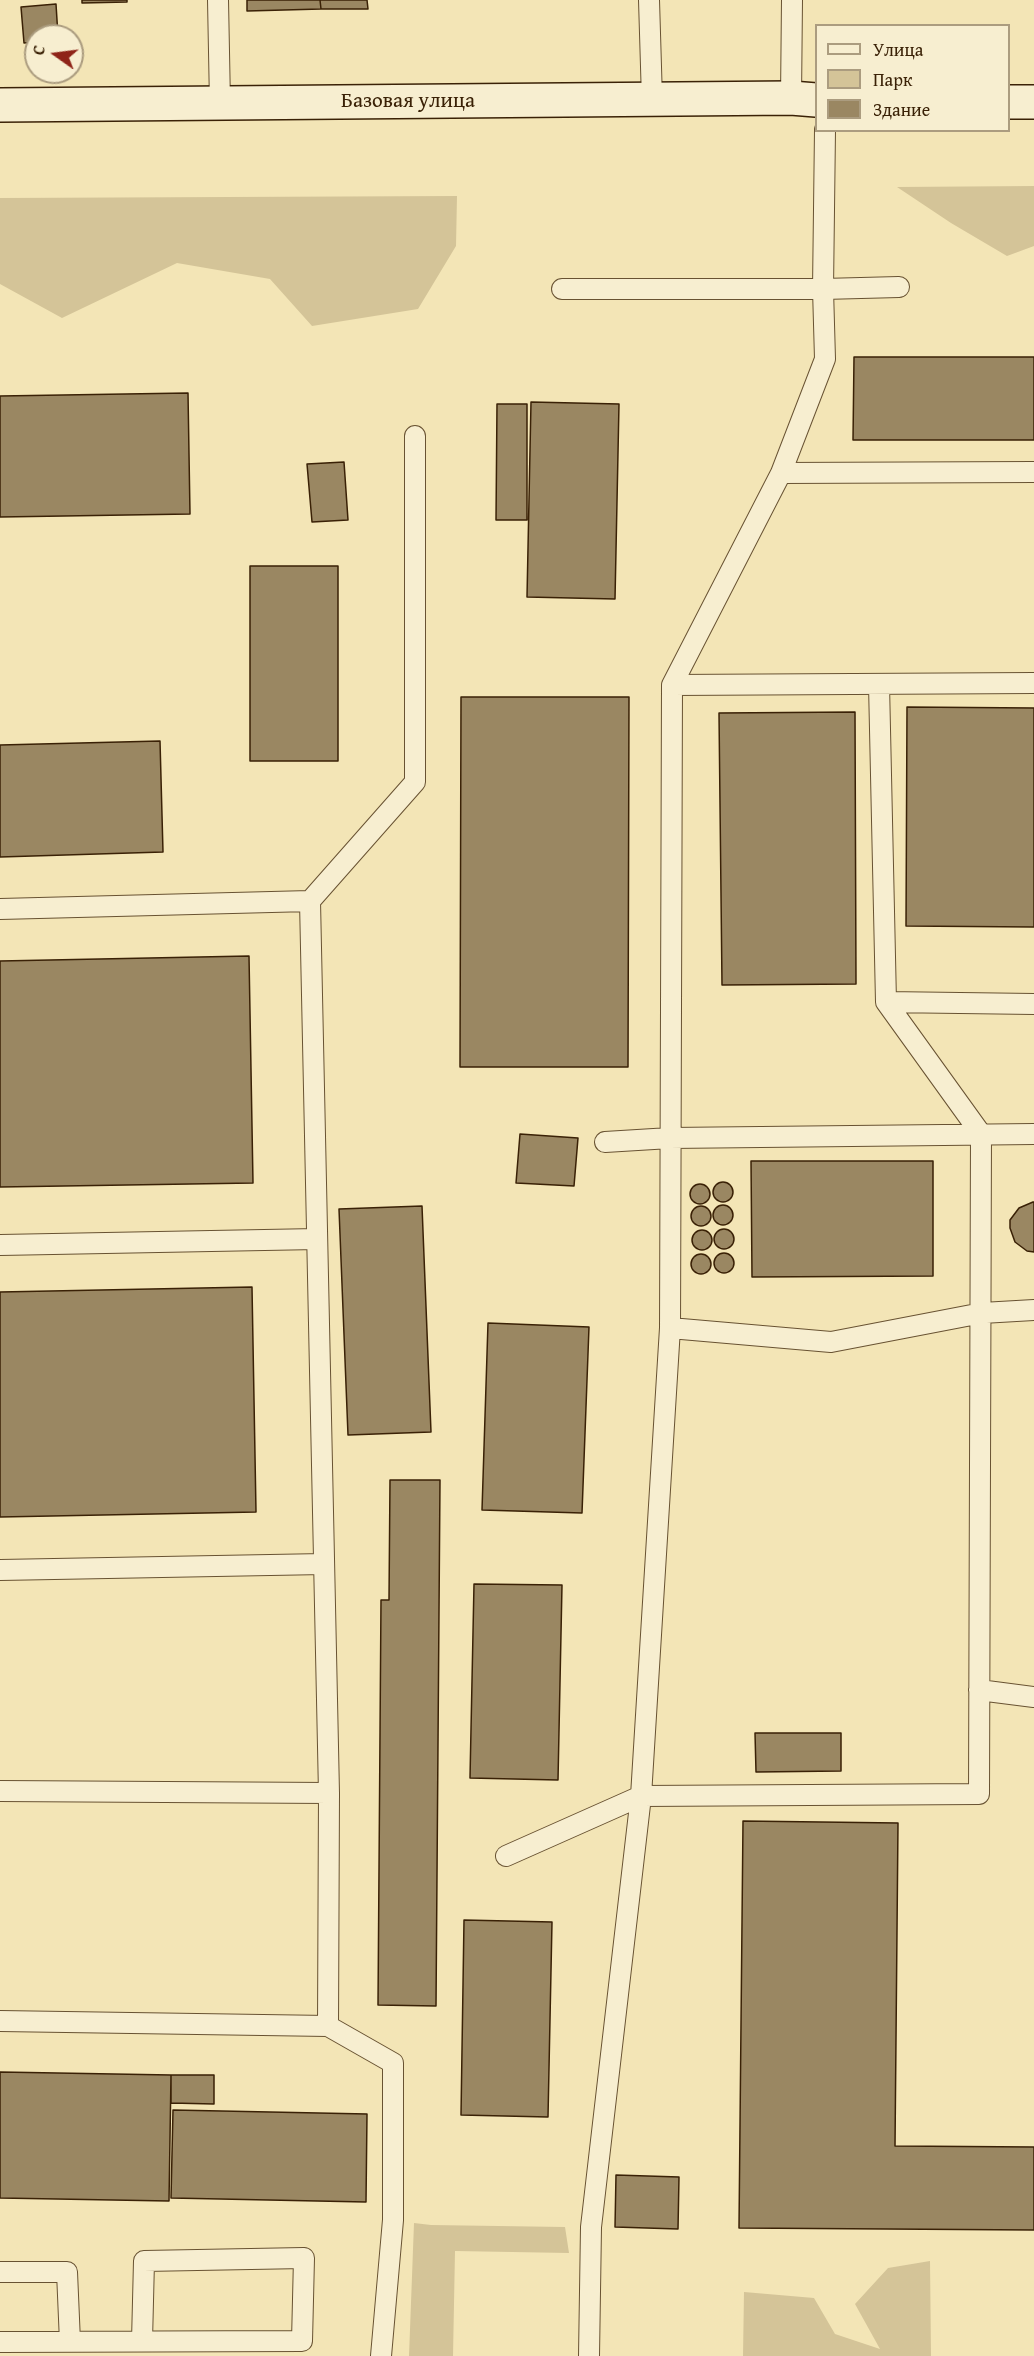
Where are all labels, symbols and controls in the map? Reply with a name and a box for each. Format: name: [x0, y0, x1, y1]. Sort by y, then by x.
north arrow: [24, 24, 84, 84]
legend: [815, 24, 1010, 132]
text: Улица: [873, 36, 923, 63]
text: С: [26, 43, 51, 57]
text: Парк: [873, 66, 912, 93]
street label: Базовая улица: [341, 89, 475, 115]
text: Здание: [873, 96, 930, 123]

